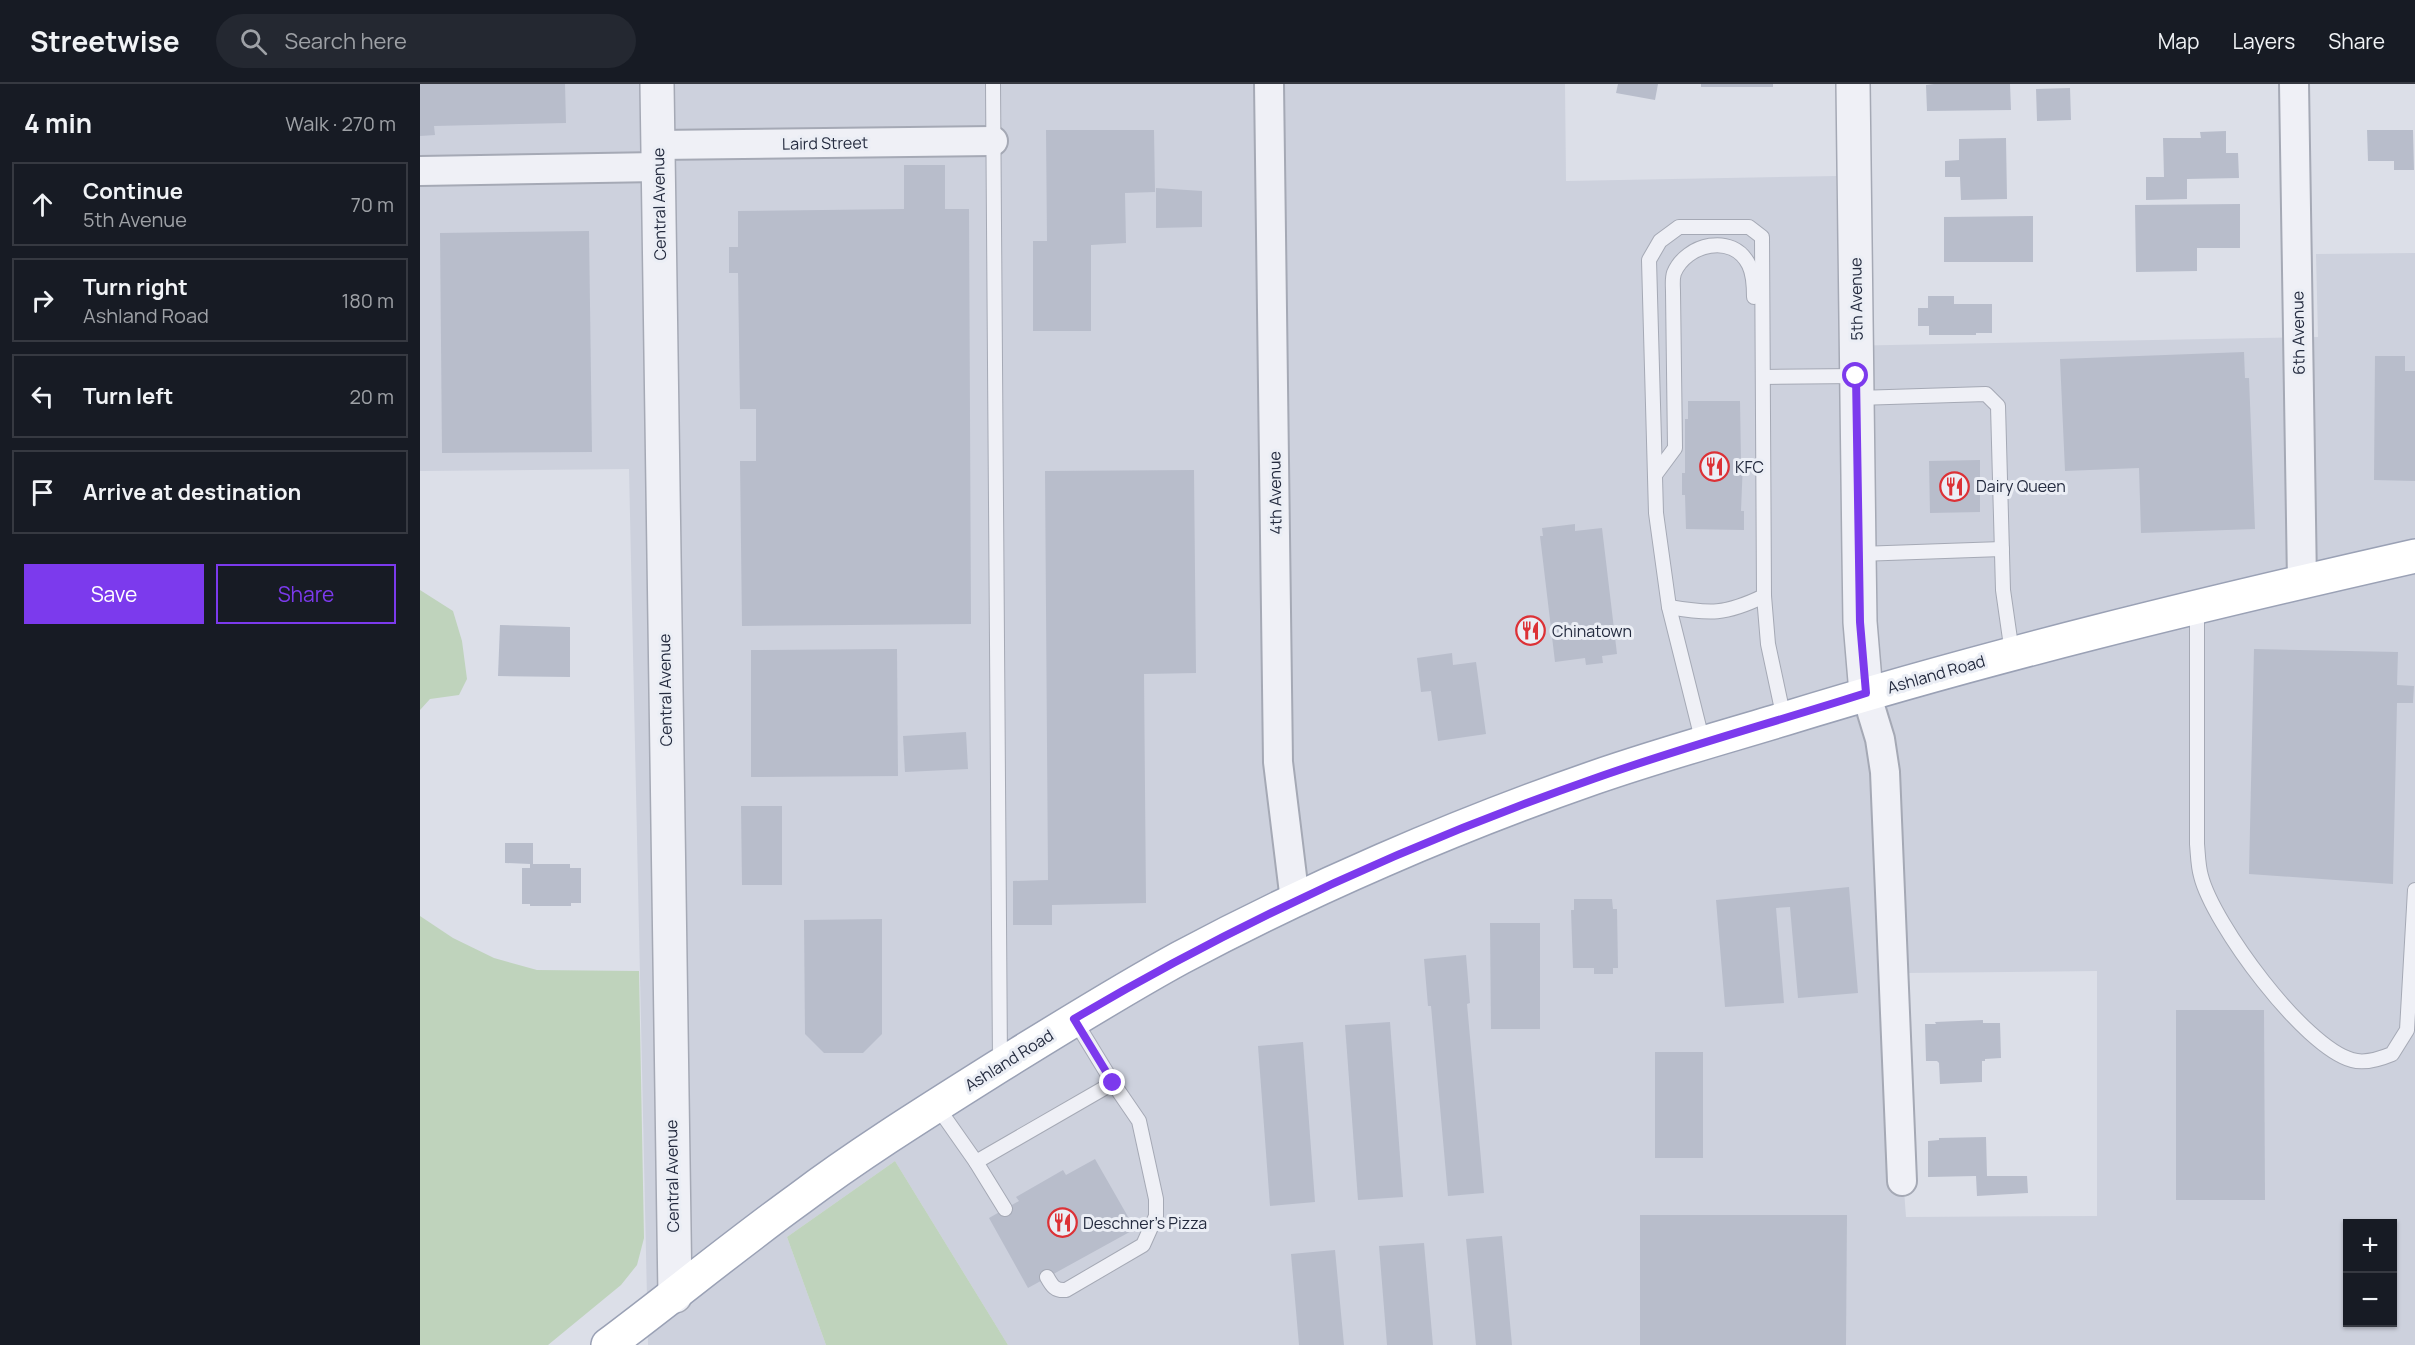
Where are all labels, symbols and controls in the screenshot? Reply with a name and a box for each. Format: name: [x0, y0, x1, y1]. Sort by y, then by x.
search box: [216, 14, 636, 68]
text: Streetwise: [30, 22, 180, 60]
icon: search: [237, 25, 270, 58]
text: Search here: [285, 26, 407, 56]
text: Map: [2158, 27, 2199, 55]
text: Layers: [2232, 27, 2295, 55]
text: Share: [2328, 27, 2385, 55]
text: 4 min: [24, 105, 92, 141]
text: Walk · 270 m: [285, 110, 396, 137]
street label: Laird Street: [782, 131, 868, 155]
street label: Central Avenue: [647, 148, 671, 260]
text: Continue: [83, 176, 183, 206]
icon: ahead: [26, 188, 59, 221]
text: 70 m: [351, 191, 394, 218]
text: 5th Avenue: [83, 206, 187, 233]
street label: 5th Avenue: [1844, 257, 1868, 341]
text: Turn right: [83, 272, 188, 302]
icon: right: [26, 284, 59, 317]
text: 180 m: [341, 287, 394, 314]
street label: 6th Avenue: [2286, 291, 2310, 375]
text: Ashland Road: [83, 302, 209, 329]
route start: [1842, 362, 1868, 388]
icon: left: [26, 380, 59, 413]
text: Turn left: [83, 381, 173, 411]
text: 20 m: [349, 383, 394, 410]
street label: 4th Avenue: [1263, 451, 1287, 535]
restaurant icon: KFC: [1698, 451, 1730, 483]
place label: KFC: [1735, 456, 1764, 478]
restaurant icon: Dairy Queen: [1939, 470, 1971, 502]
place label: Dairy Queen: [1976, 475, 2066, 497]
icon: arrive: [26, 476, 59, 509]
text: Arrive at destination: [83, 477, 301, 507]
button: Save: [24, 564, 204, 624]
button: Share: [216, 564, 396, 624]
restaurant icon: Chinatown: [1515, 615, 1547, 647]
place label: Chinatown: [1552, 620, 1632, 642]
street label: Central Avenue: [653, 634, 677, 746]
street label: Ashland Road: [1885, 650, 1987, 698]
street label: Ashland Road: [960, 1024, 1058, 1096]
route end: [1099, 1069, 1125, 1095]
street label: Central Avenue: [660, 1120, 684, 1232]
restaurant icon: Deschner's Pizza: [1046, 1207, 1078, 1239]
place label: Deschner's Pizza: [1083, 1212, 1207, 1234]
map controls: [2343, 1219, 2397, 1327]
button: +: [2343, 1219, 2397, 1273]
button: −: [2343, 1273, 2397, 1327]

